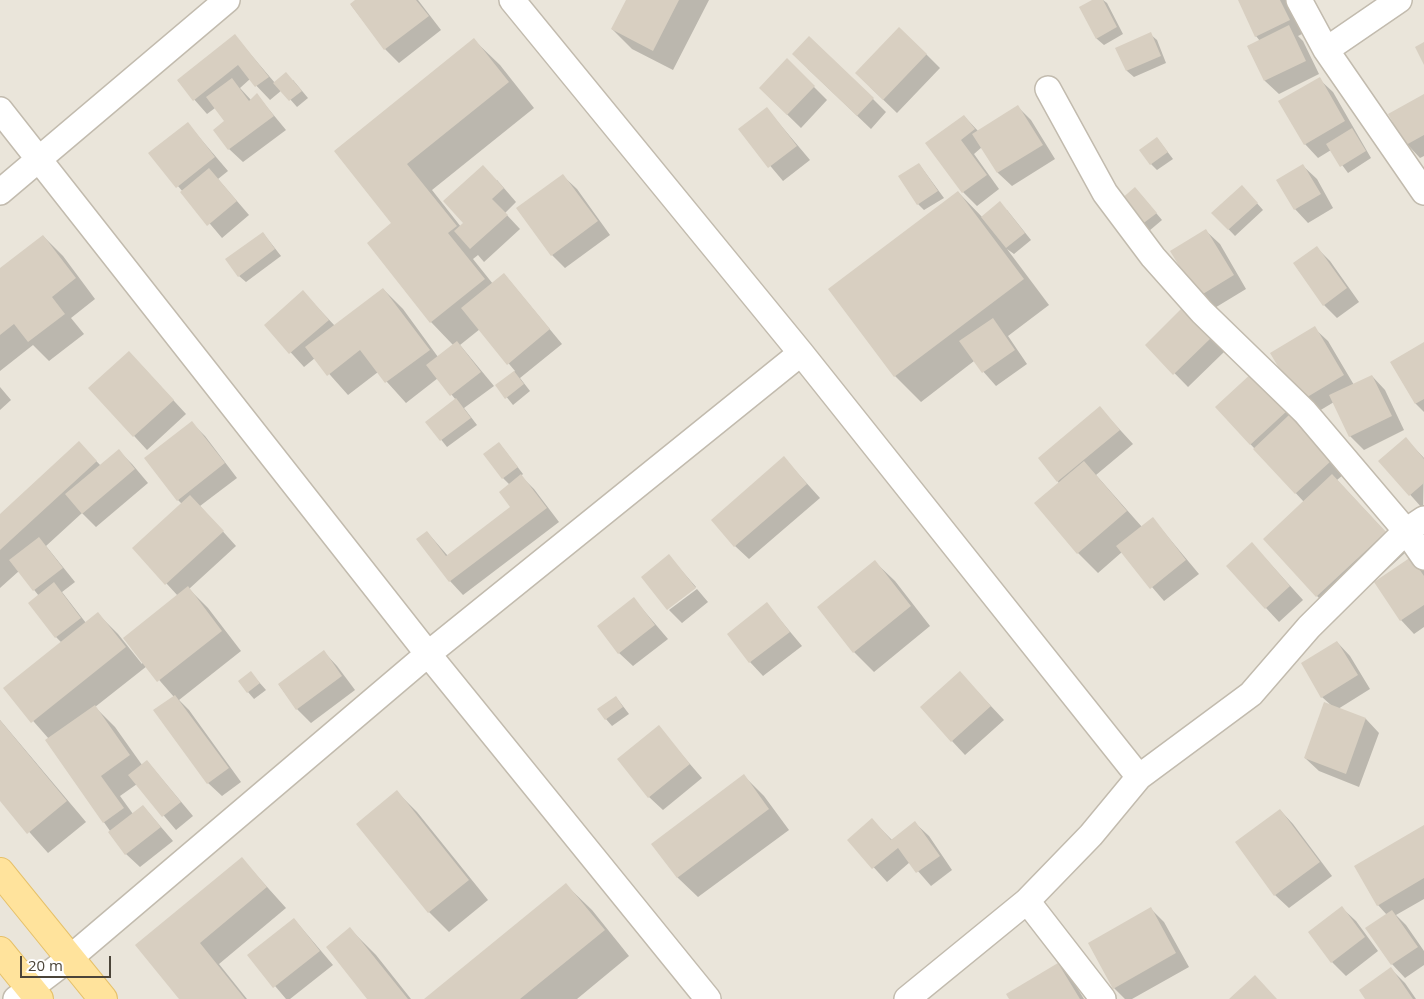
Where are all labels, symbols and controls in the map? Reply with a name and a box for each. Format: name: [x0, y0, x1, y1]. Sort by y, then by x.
scale bar: [22, 946, 114, 978]
text: 20 m: [28, 955, 63, 975]

